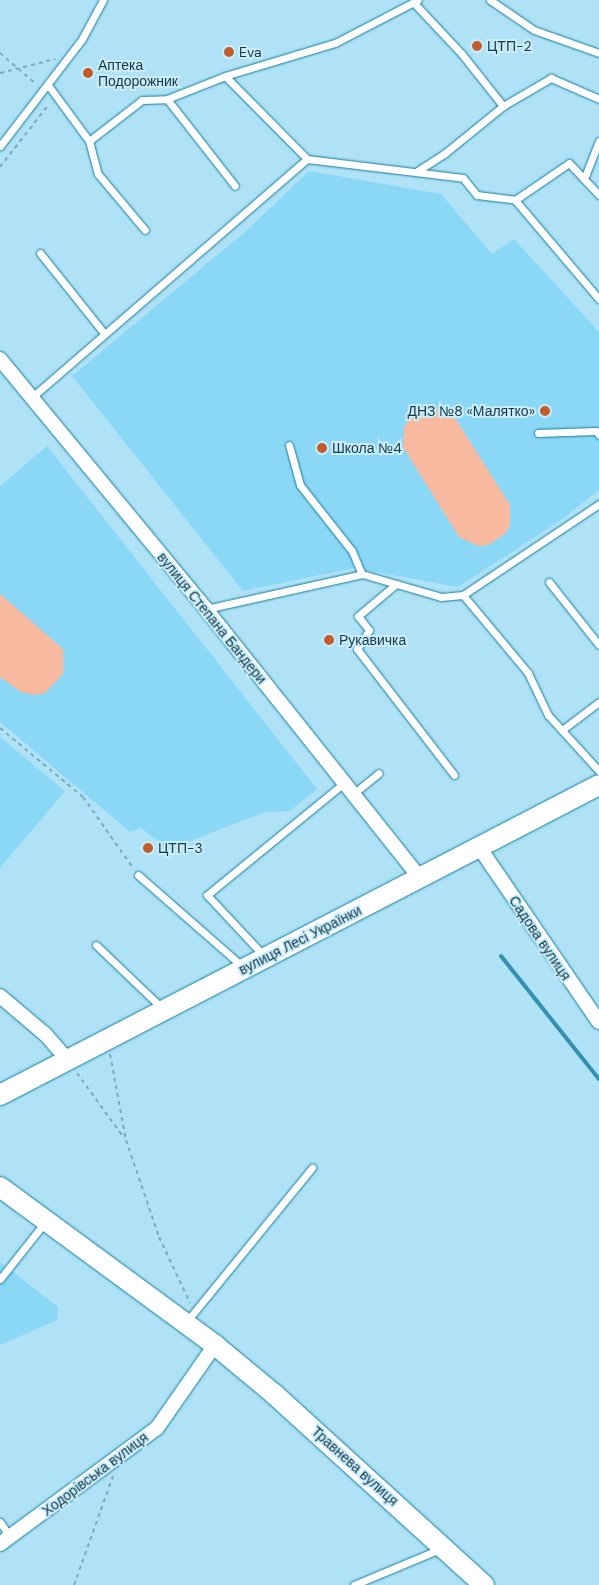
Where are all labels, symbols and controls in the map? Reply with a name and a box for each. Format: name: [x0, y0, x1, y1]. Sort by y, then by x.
place label: ЦТП-2: [487, 38, 532, 54]
marker: ЦТП-2: [471, 40, 483, 52]
place label: Eva: [239, 44, 262, 60]
marker: Eva: [223, 46, 235, 58]
place label: Аптека Подорожник: [98, 57, 178, 90]
marker: Аптека Подорожник: [82, 67, 94, 79]
place label: ДНЗ №8 «Малятко»: [407, 403, 535, 419]
marker: ДНЗ №8 «Малятко»: [539, 405, 551, 417]
place label: Школа №4: [332, 440, 402, 456]
marker: Школа №4: [316, 442, 328, 454]
street label: вулиця Степана Бандери: [154, 549, 270, 687]
place label: Рукавичка: [339, 632, 406, 648]
marker: Рукавичка: [323, 634, 335, 646]
place label: ЦТП-3: [158, 840, 203, 856]
marker: ЦТП-3: [142, 842, 154, 854]
street label: Садова вулиця: [506, 893, 574, 983]
street label: вулиця Лесі Українки: [236, 902, 364, 978]
street label: Травнева вулиця: [308, 1423, 402, 1509]
street label: Ходорівська вулиця: [39, 1429, 151, 1519]

